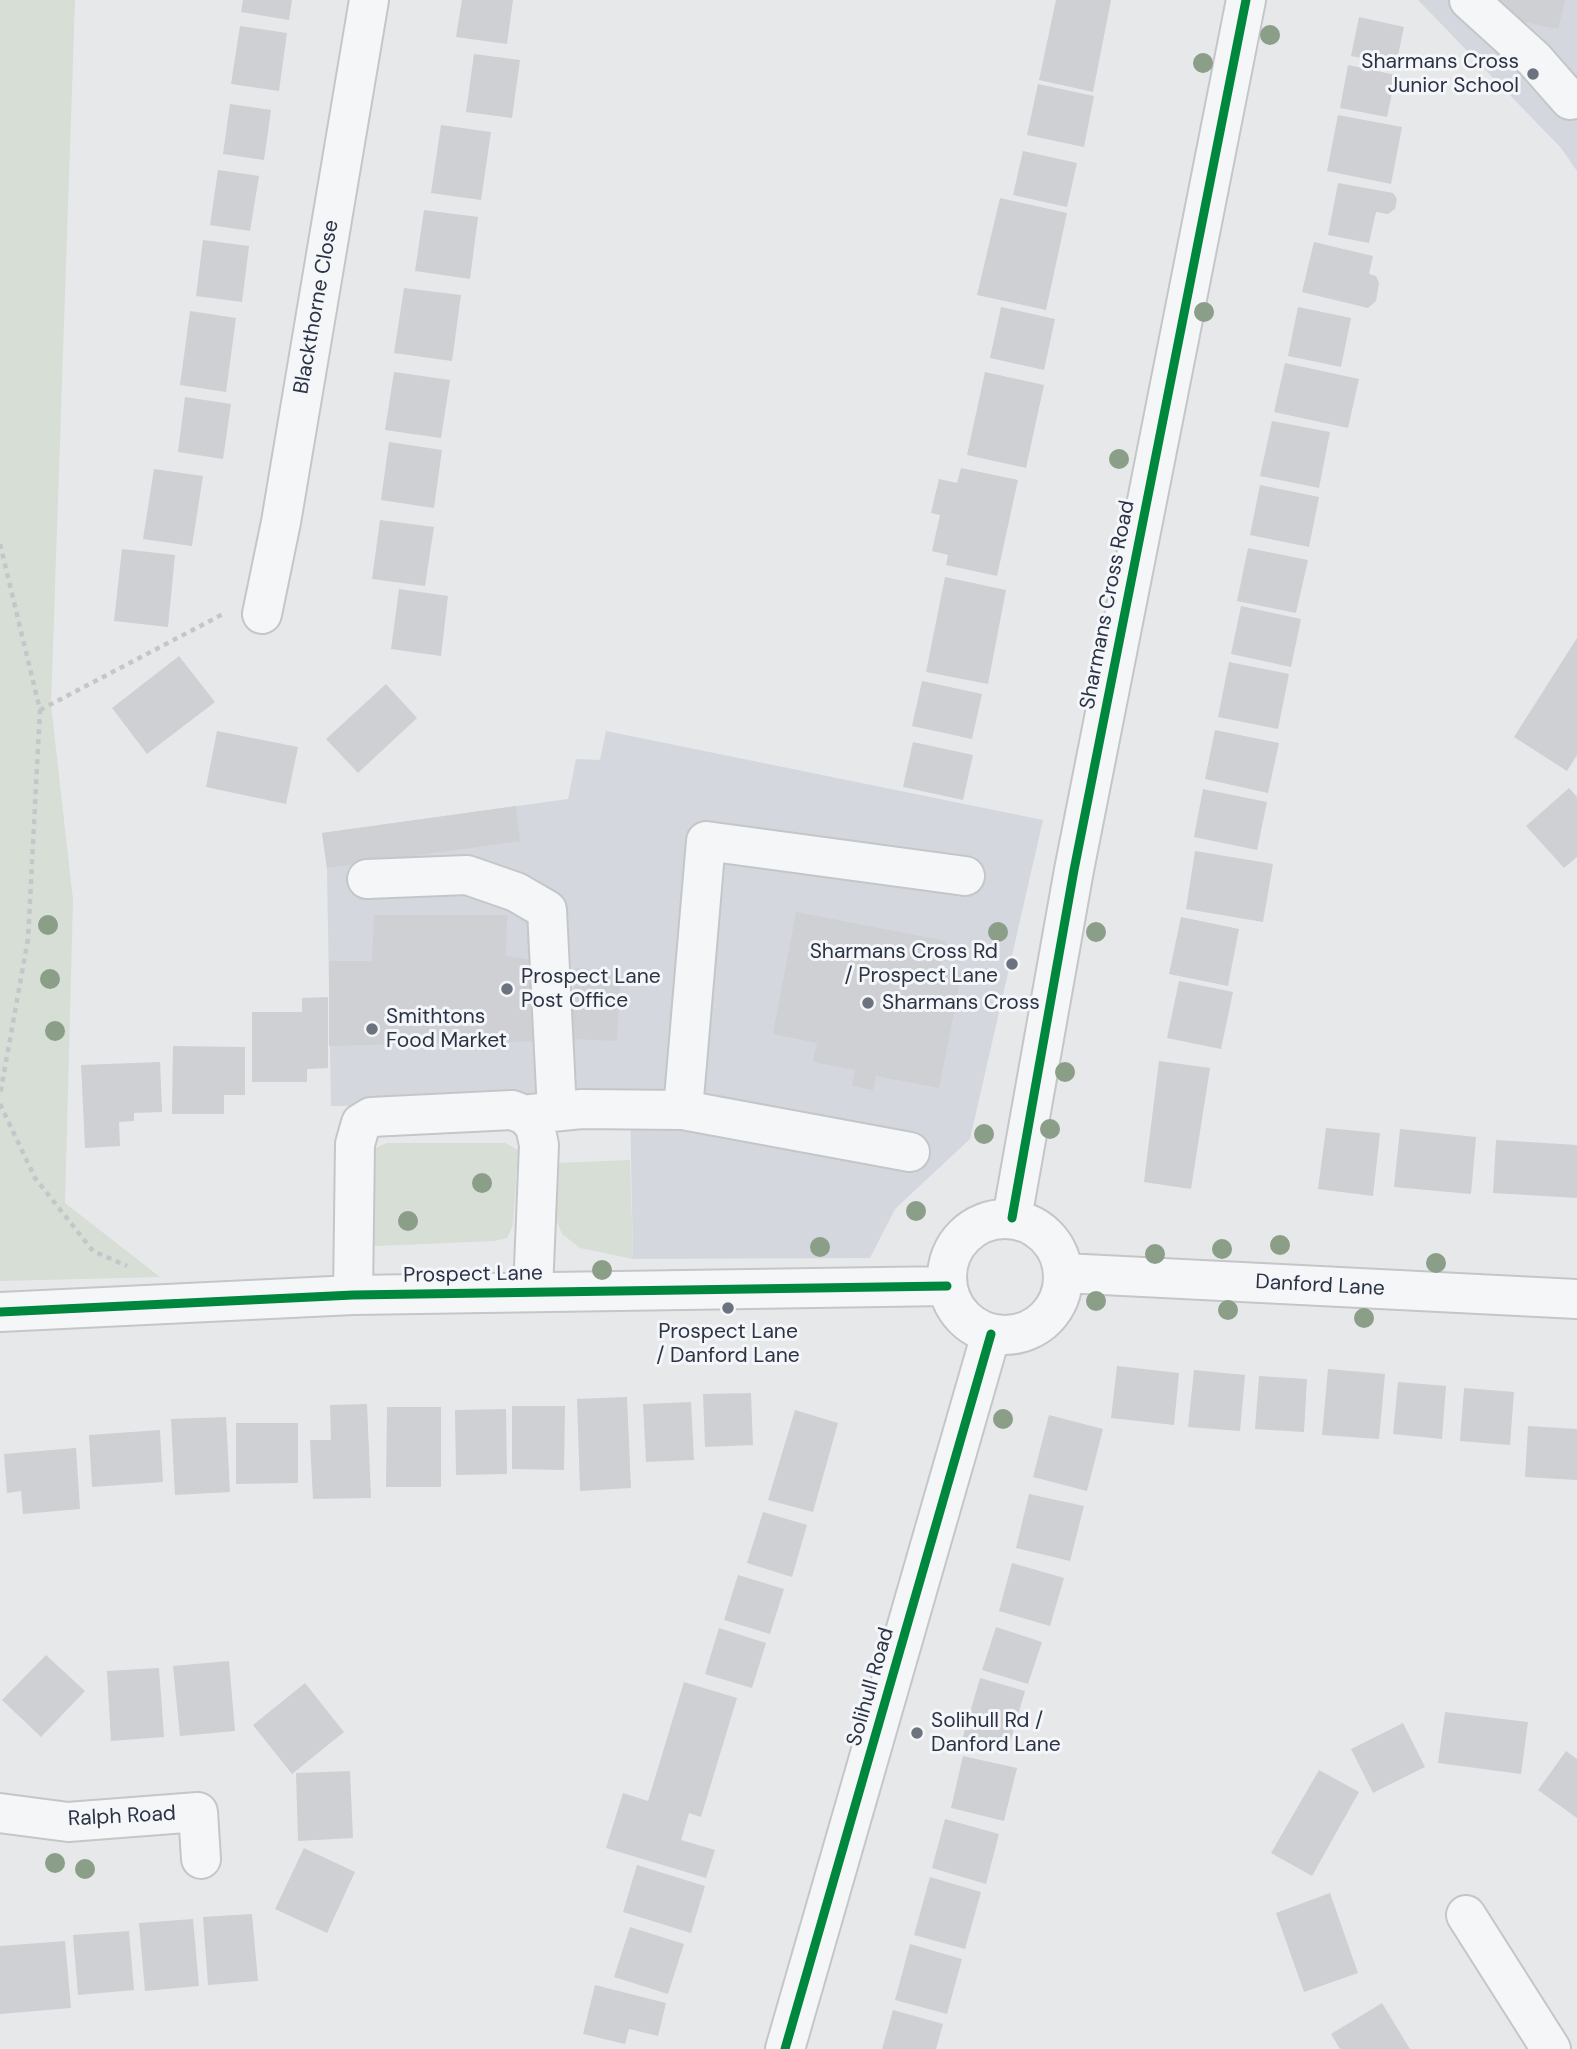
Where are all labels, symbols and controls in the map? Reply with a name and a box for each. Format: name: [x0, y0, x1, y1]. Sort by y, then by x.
place label: Sharmans Cross Junior School: [1361, 49, 1519, 99]
marker: Sharmans Cross Junior School: [1525, 66, 1541, 82]
street label: Blackthorne Close: [289, 218, 345, 396]
street label: Sharmans Cross Road: [1075, 498, 1141, 712]
place label: Sharmans Cross Rd / Prospect Lane: [810, 939, 998, 989]
marker: Sharmans Cross Rd / Prospect Lane: [1004, 956, 1020, 972]
place label: Prospect Lane Post Office: [521, 964, 661, 1014]
marker: Prospect Lane Post Office: [499, 981, 515, 997]
place label: Sharmans Cross: [882, 990, 1040, 1016]
marker: Sharmans Cross: [860, 995, 876, 1011]
place label: Smithtons Food Market: [386, 1004, 507, 1054]
marker: Smithtons Food Market: [364, 1021, 380, 1037]
street label: Prospect Lane: [403, 1261, 543, 1289]
street label: Danford Lane: [1255, 1270, 1385, 1302]
marker: Prospect Lane / Danford Lane: [720, 1300, 736, 1316]
place label: Prospect Lane / Danford Lane: [656, 1319, 800, 1369]
street label: Solihull Road: [842, 1625, 900, 1749]
place label: Solihull Rd / Danford Lane: [931, 1708, 1061, 1758]
marker: Solihull Rd / Danford Lane: [909, 1725, 925, 1741]
street label: Ralph Road: [67, 1802, 177, 1832]

